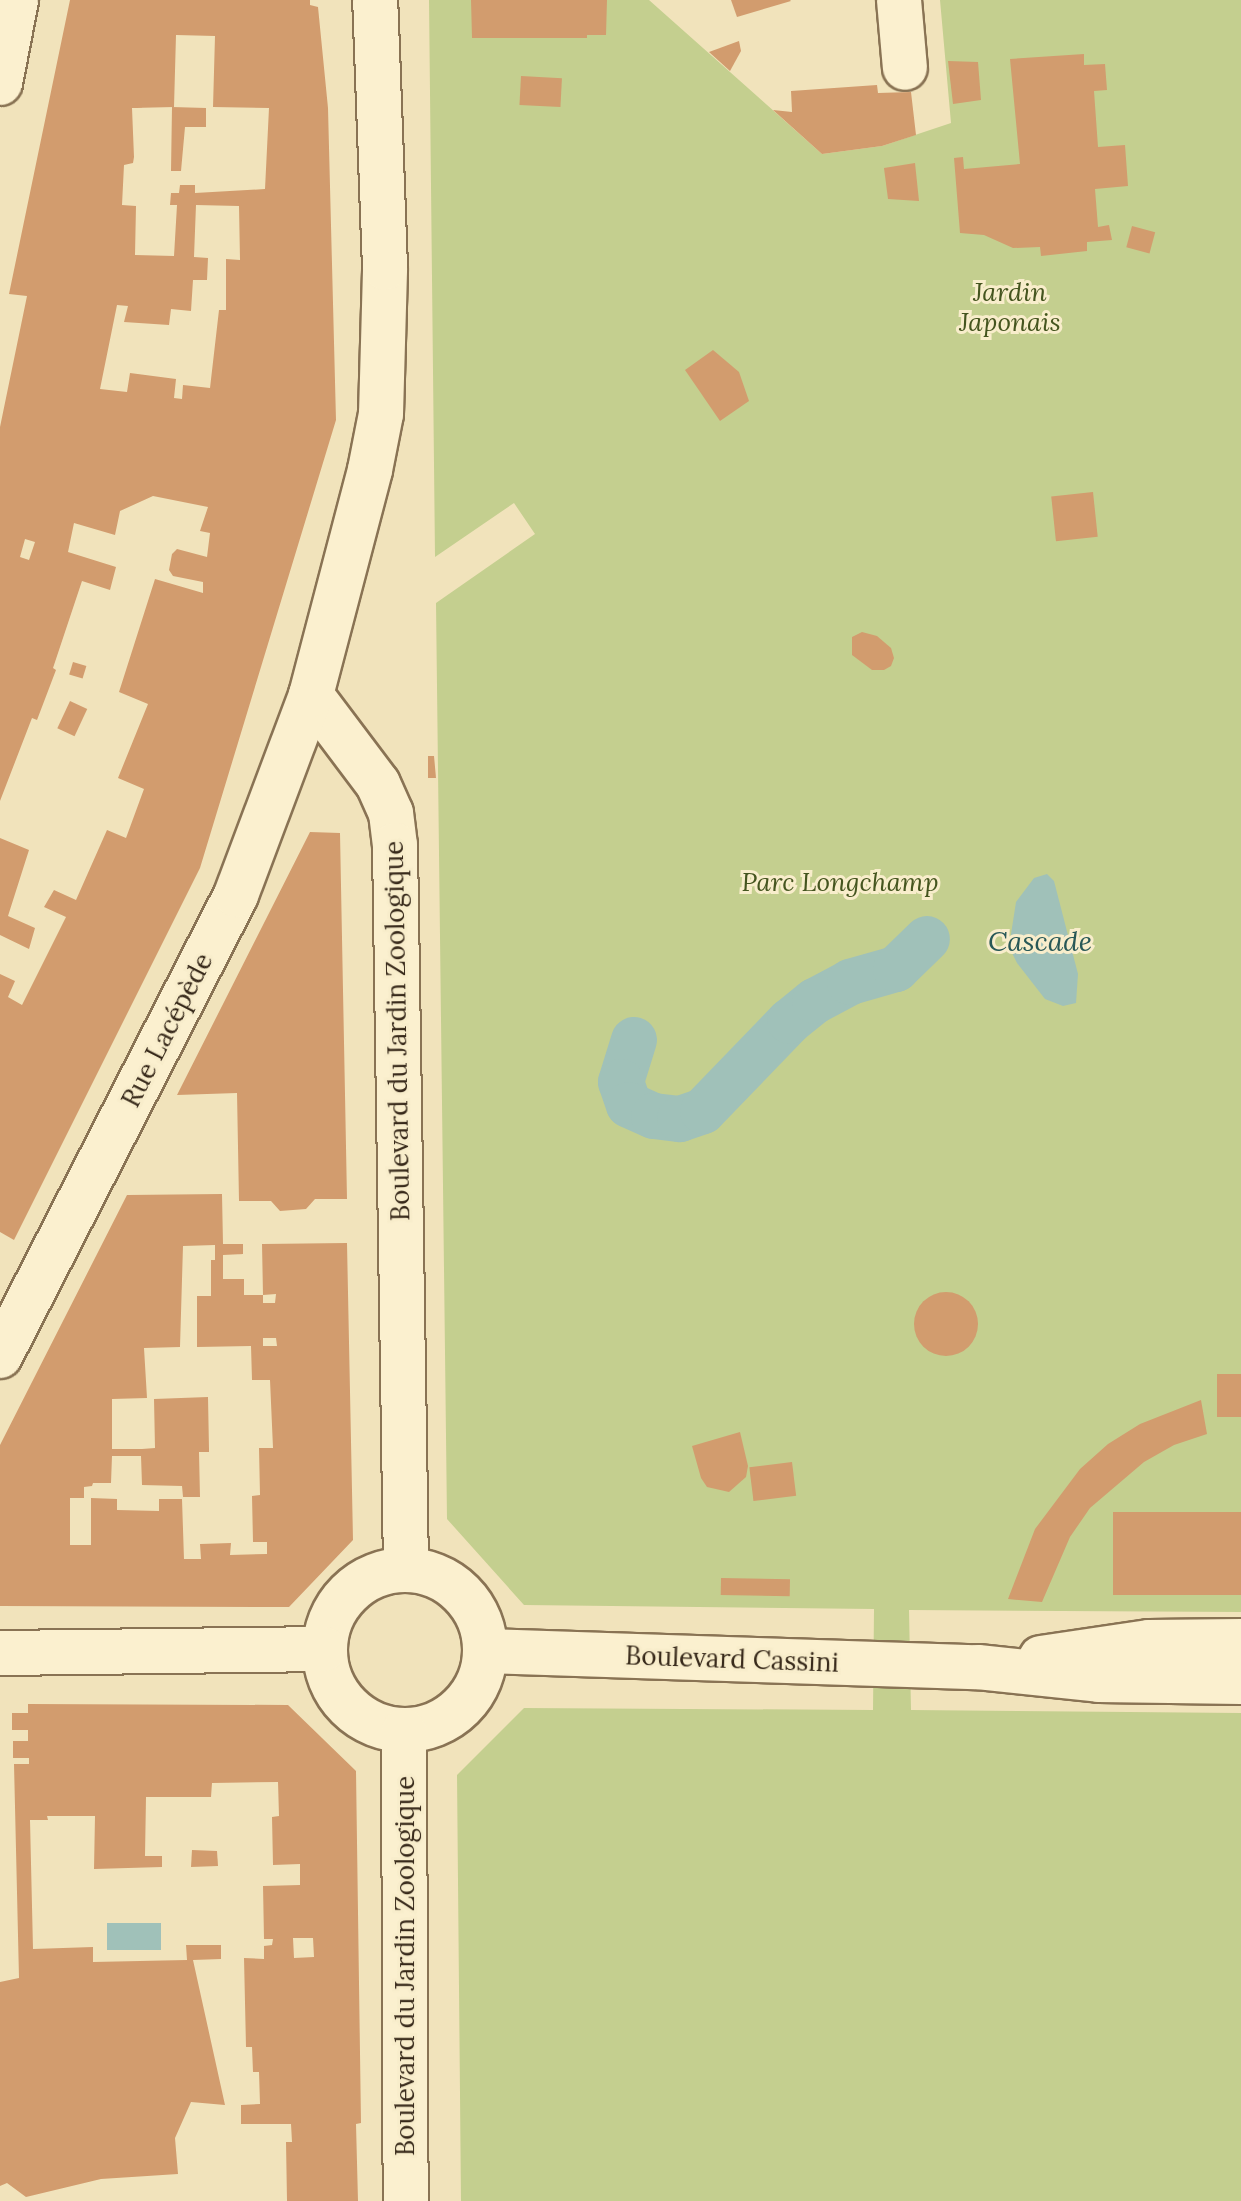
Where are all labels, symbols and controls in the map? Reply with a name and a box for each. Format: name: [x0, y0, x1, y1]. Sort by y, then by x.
park label: Jardin Japonais: [959, 276, 1061, 338]
street label: Boulevard du Jardin Zoologique: [378, 841, 416, 1221]
park label: Parc Longchamp: [741, 866, 939, 898]
water label: Cascade: [988, 924, 1092, 958]
street label: Rue Lacépède: [115, 948, 219, 1112]
street label: Boulevard Cassini: [625, 1640, 839, 1678]
street label: Boulevard du Jardin Zoologique: [389, 1776, 421, 2156]

